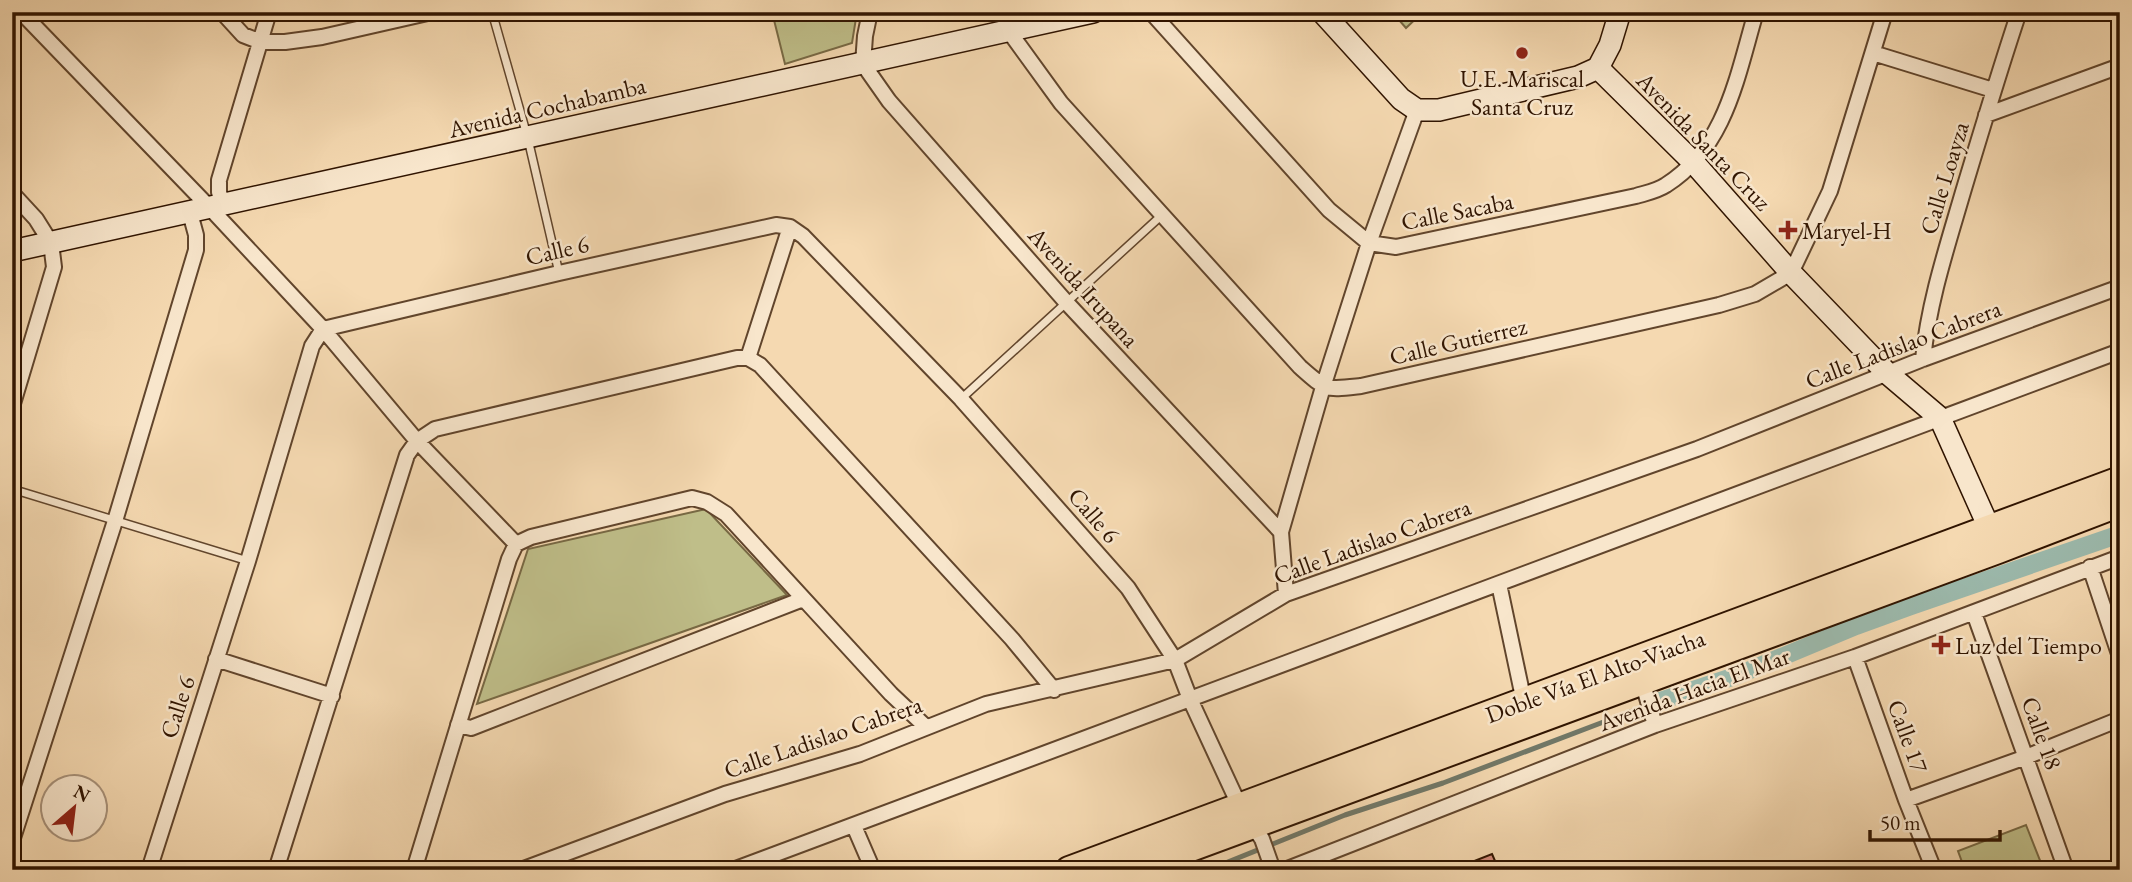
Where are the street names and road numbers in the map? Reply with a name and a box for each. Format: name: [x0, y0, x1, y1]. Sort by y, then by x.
street label: Avenida Santa Cruz: [1629, 64, 1778, 217]
street label: Avenida Cochabamba: [444, 69, 649, 145]
street label: Calle Loayza: [1912, 118, 1976, 238]
street label: Calle Sacaba: [1398, 185, 1516, 237]
street label: Avenida Irupana: [1021, 219, 1147, 354]
street label: Calle 6: [522, 228, 592, 272]
street label: Calle Ladislao Cabrera: [1801, 292, 2006, 396]
street label: Calle Gutierrez: [1386, 310, 1530, 372]
street label: Calle 6: [1061, 481, 1127, 549]
street label: Calle Ladislao Cabrera: [1269, 491, 1475, 591]
street label: Doble Vía El Alto-Viacha: [1481, 622, 1709, 730]
street label: Avenida Hacia El Mar: [1593, 640, 1794, 738]
street label: Calle 6: [152, 672, 202, 742]
street label: Calle Ladislao Cabrera: [720, 688, 927, 785]
street label: Calle 18: [2015, 692, 2069, 774]
street label: Calle 17: [1881, 695, 1936, 777]

